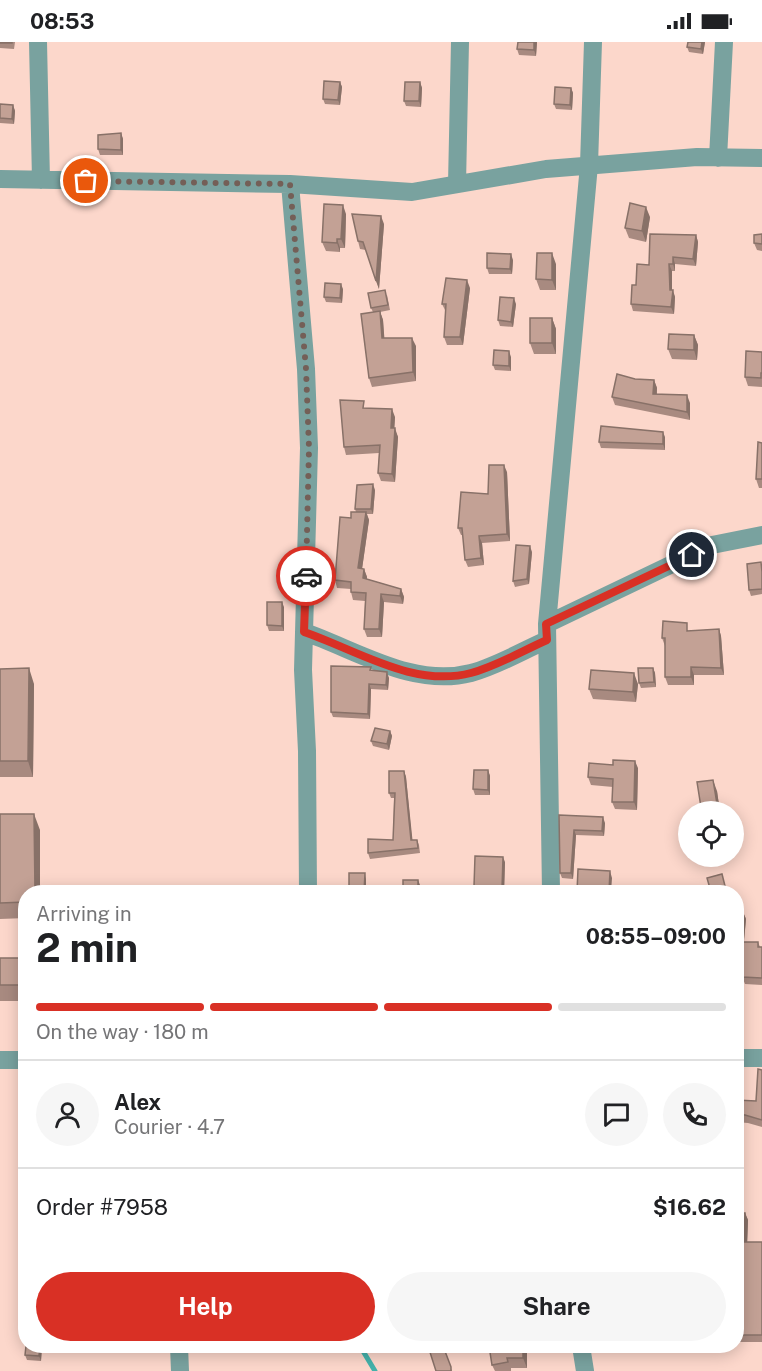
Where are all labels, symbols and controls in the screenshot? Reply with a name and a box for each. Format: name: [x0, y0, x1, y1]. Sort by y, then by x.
text: 08:53: [30, 8, 94, 34]
pin: [60, 155, 111, 206]
icon: bag: [69, 164, 102, 197]
pin: [666, 529, 717, 580]
icon: home: [675, 538, 708, 571]
courier: [276, 546, 336, 606]
icon: car: [290, 560, 323, 593]
map controls: [678, 801, 744, 867]
button: locate: [678, 801, 744, 867]
text: Arriving in: [36, 902, 131, 926]
text: 08:55–09:00: [586, 923, 726, 949]
text: 2 min: [36, 925, 138, 971]
text: On the way · 180 m: [36, 1020, 208, 1044]
button: person: [36, 1083, 99, 1146]
button: chat: [585, 1083, 648, 1146]
button: phone: [663, 1083, 726, 1146]
text: Alex: [114, 1089, 161, 1115]
text: Courier · 4.7: [114, 1115, 225, 1139]
text: Order #7958: [36, 1194, 168, 1220]
text: $16.62: [653, 1194, 726, 1220]
button: Help: [36, 1272, 375, 1341]
button: Share: [387, 1272, 726, 1341]

